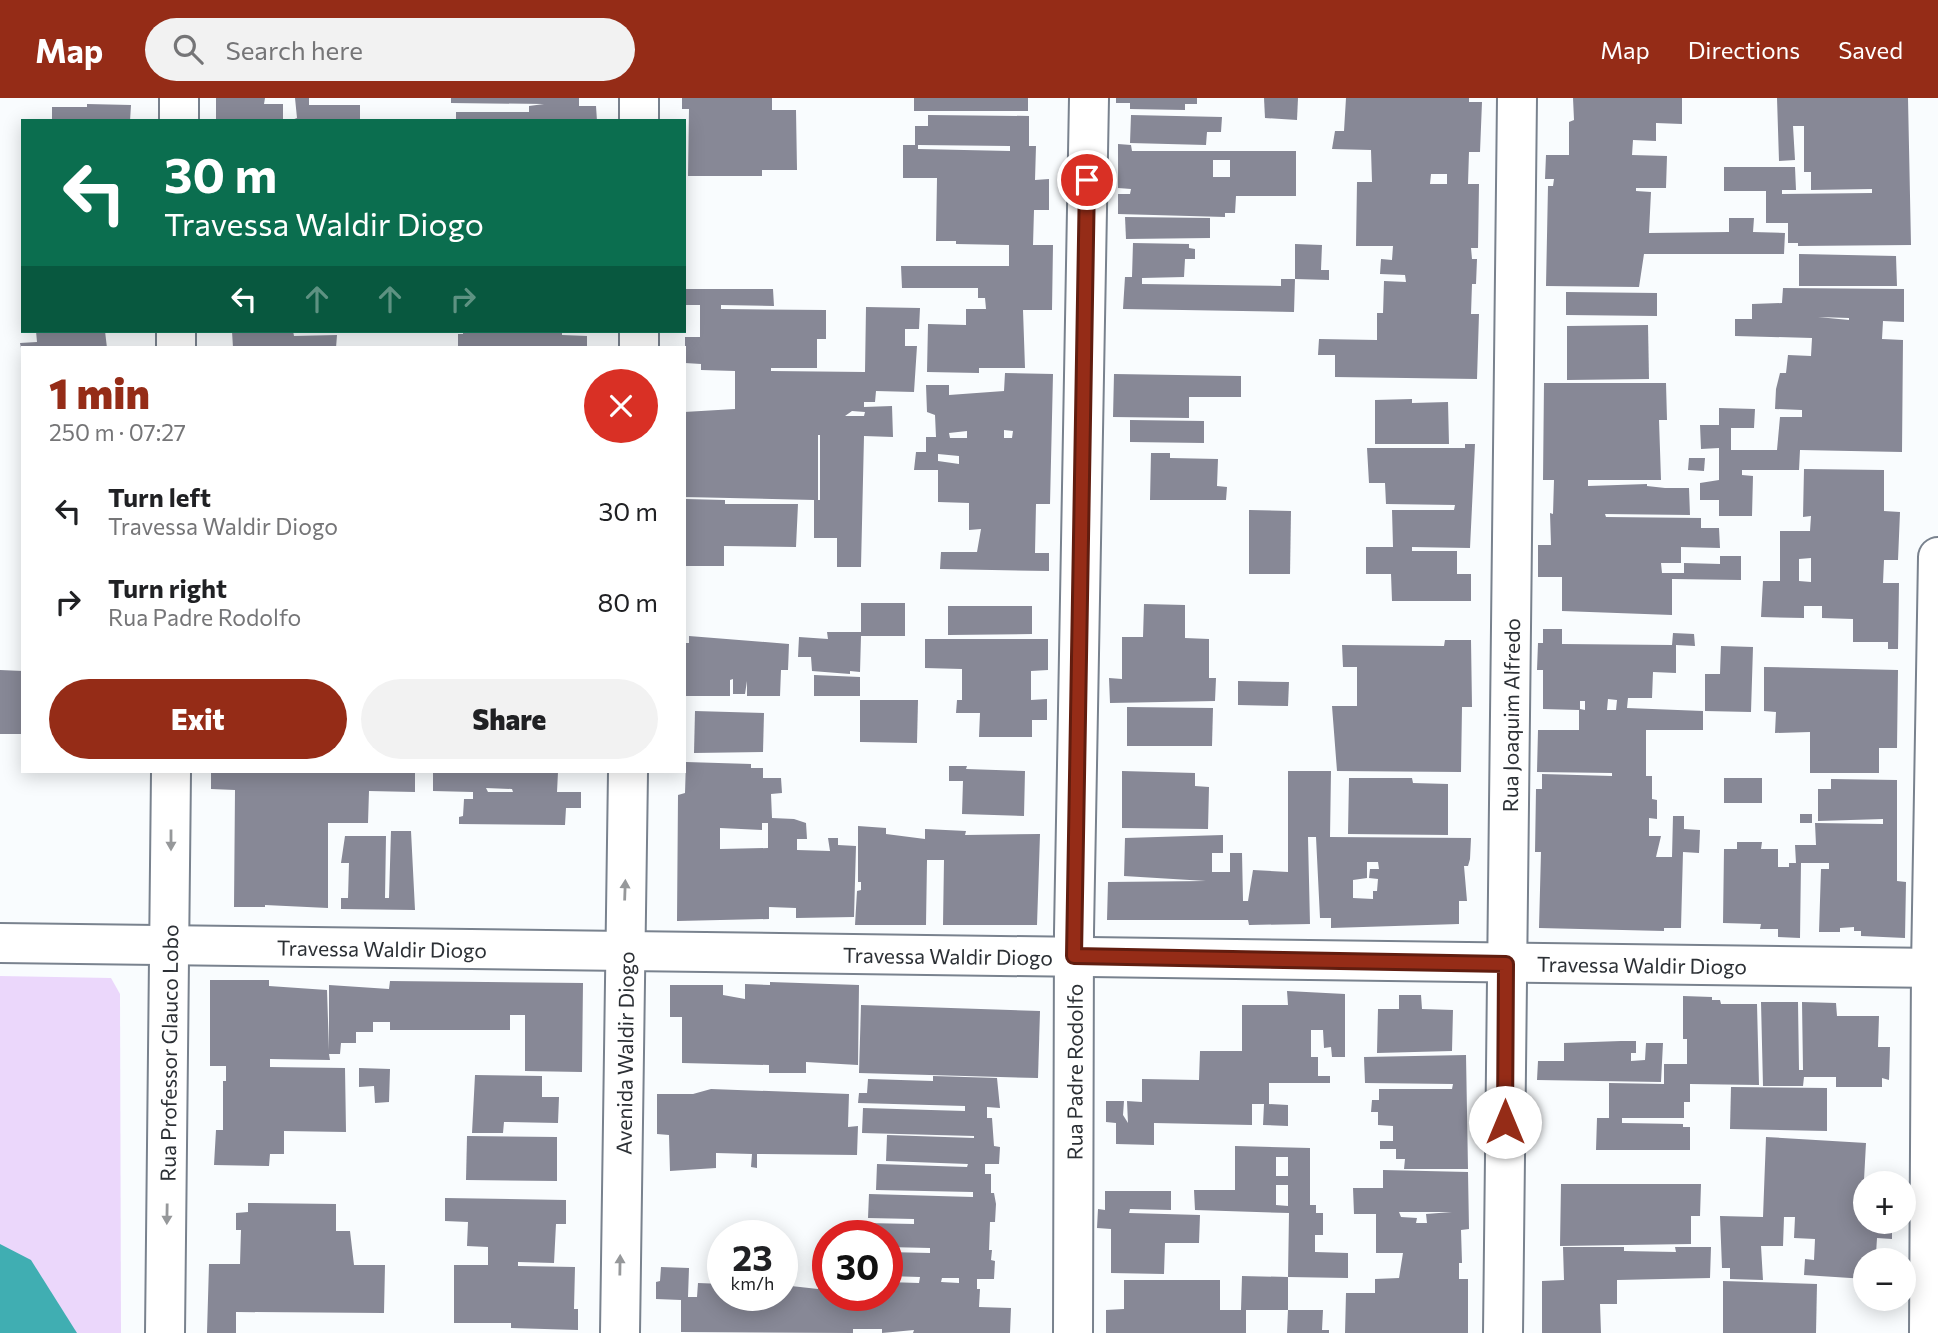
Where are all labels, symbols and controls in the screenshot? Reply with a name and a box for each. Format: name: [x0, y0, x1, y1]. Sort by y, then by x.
search box: [145, 18, 635, 81]
text: Map: [35, 29, 103, 70]
icon: search: [169, 30, 207, 68]
text: Search here: [225, 34, 363, 65]
text: Map: [1600, 35, 1650, 64]
text: Directions: [1688, 35, 1800, 64]
text: Saved: [1838, 35, 1903, 64]
text: 30 m: [164, 143, 277, 203]
icon: left: [49, 147, 140, 238]
pin: [1057, 150, 1117, 210]
icon: arrive: [1068, 161, 1106, 199]
text: Travessa Waldir Diogo: [164, 203, 484, 243]
icon: left: [225, 280, 263, 318]
icon: ahead: [298, 280, 336, 318]
icon: ahead: [371, 280, 409, 318]
icon: right: [444, 280, 482, 318]
text: 1 min: [49, 366, 150, 418]
button: close: [584, 369, 658, 443]
text: 250 m · 07:27: [49, 418, 186, 446]
text: Turn left: [108, 481, 211, 512]
icon: left: [49, 492, 87, 530]
text: 30 m: [599, 495, 658, 526]
text: Travessa Waldir Diogo: [108, 512, 338, 540]
text: Turn right: [108, 572, 227, 603]
icon: right: [49, 583, 87, 621]
text: 80 m: [598, 586, 658, 617]
text: Rua Padre Rodolfo: [108, 603, 301, 631]
street label: Rua Joaquim Alfredo: [1496, 618, 1524, 812]
button: Exit: [49, 679, 347, 759]
button: Share: [361, 679, 658, 759]
one-way arrow: [165, 829, 177, 851]
one-way arrow: [620, 879, 631, 901]
street label: Rua Professor Glauco Lobo: [154, 924, 182, 1182]
street label: Travessa Waldir Diogo: [277, 934, 487, 962]
street label: Travessa Waldir Diogo: [843, 941, 1053, 969]
street label: Travessa Waldir Diogo: [1537, 950, 1747, 978]
street label: Avenida Waldir Diogo: [610, 951, 638, 1155]
street label: Rua Padre Rodolfo: [1061, 984, 1086, 1160]
position arrow: [1468, 1085, 1542, 1159]
map controls: [1853, 1171, 1916, 1311]
button: +: [1853, 1171, 1916, 1234]
one-way arrow: [161, 1204, 172, 1226]
speed limit sign: 30: [812, 1220, 903, 1311]
text: 23: [732, 1235, 773, 1278]
button: −: [1853, 1248, 1916, 1311]
one-way arrow: [614, 1254, 626, 1276]
text: km/h: [731, 1272, 774, 1294]

